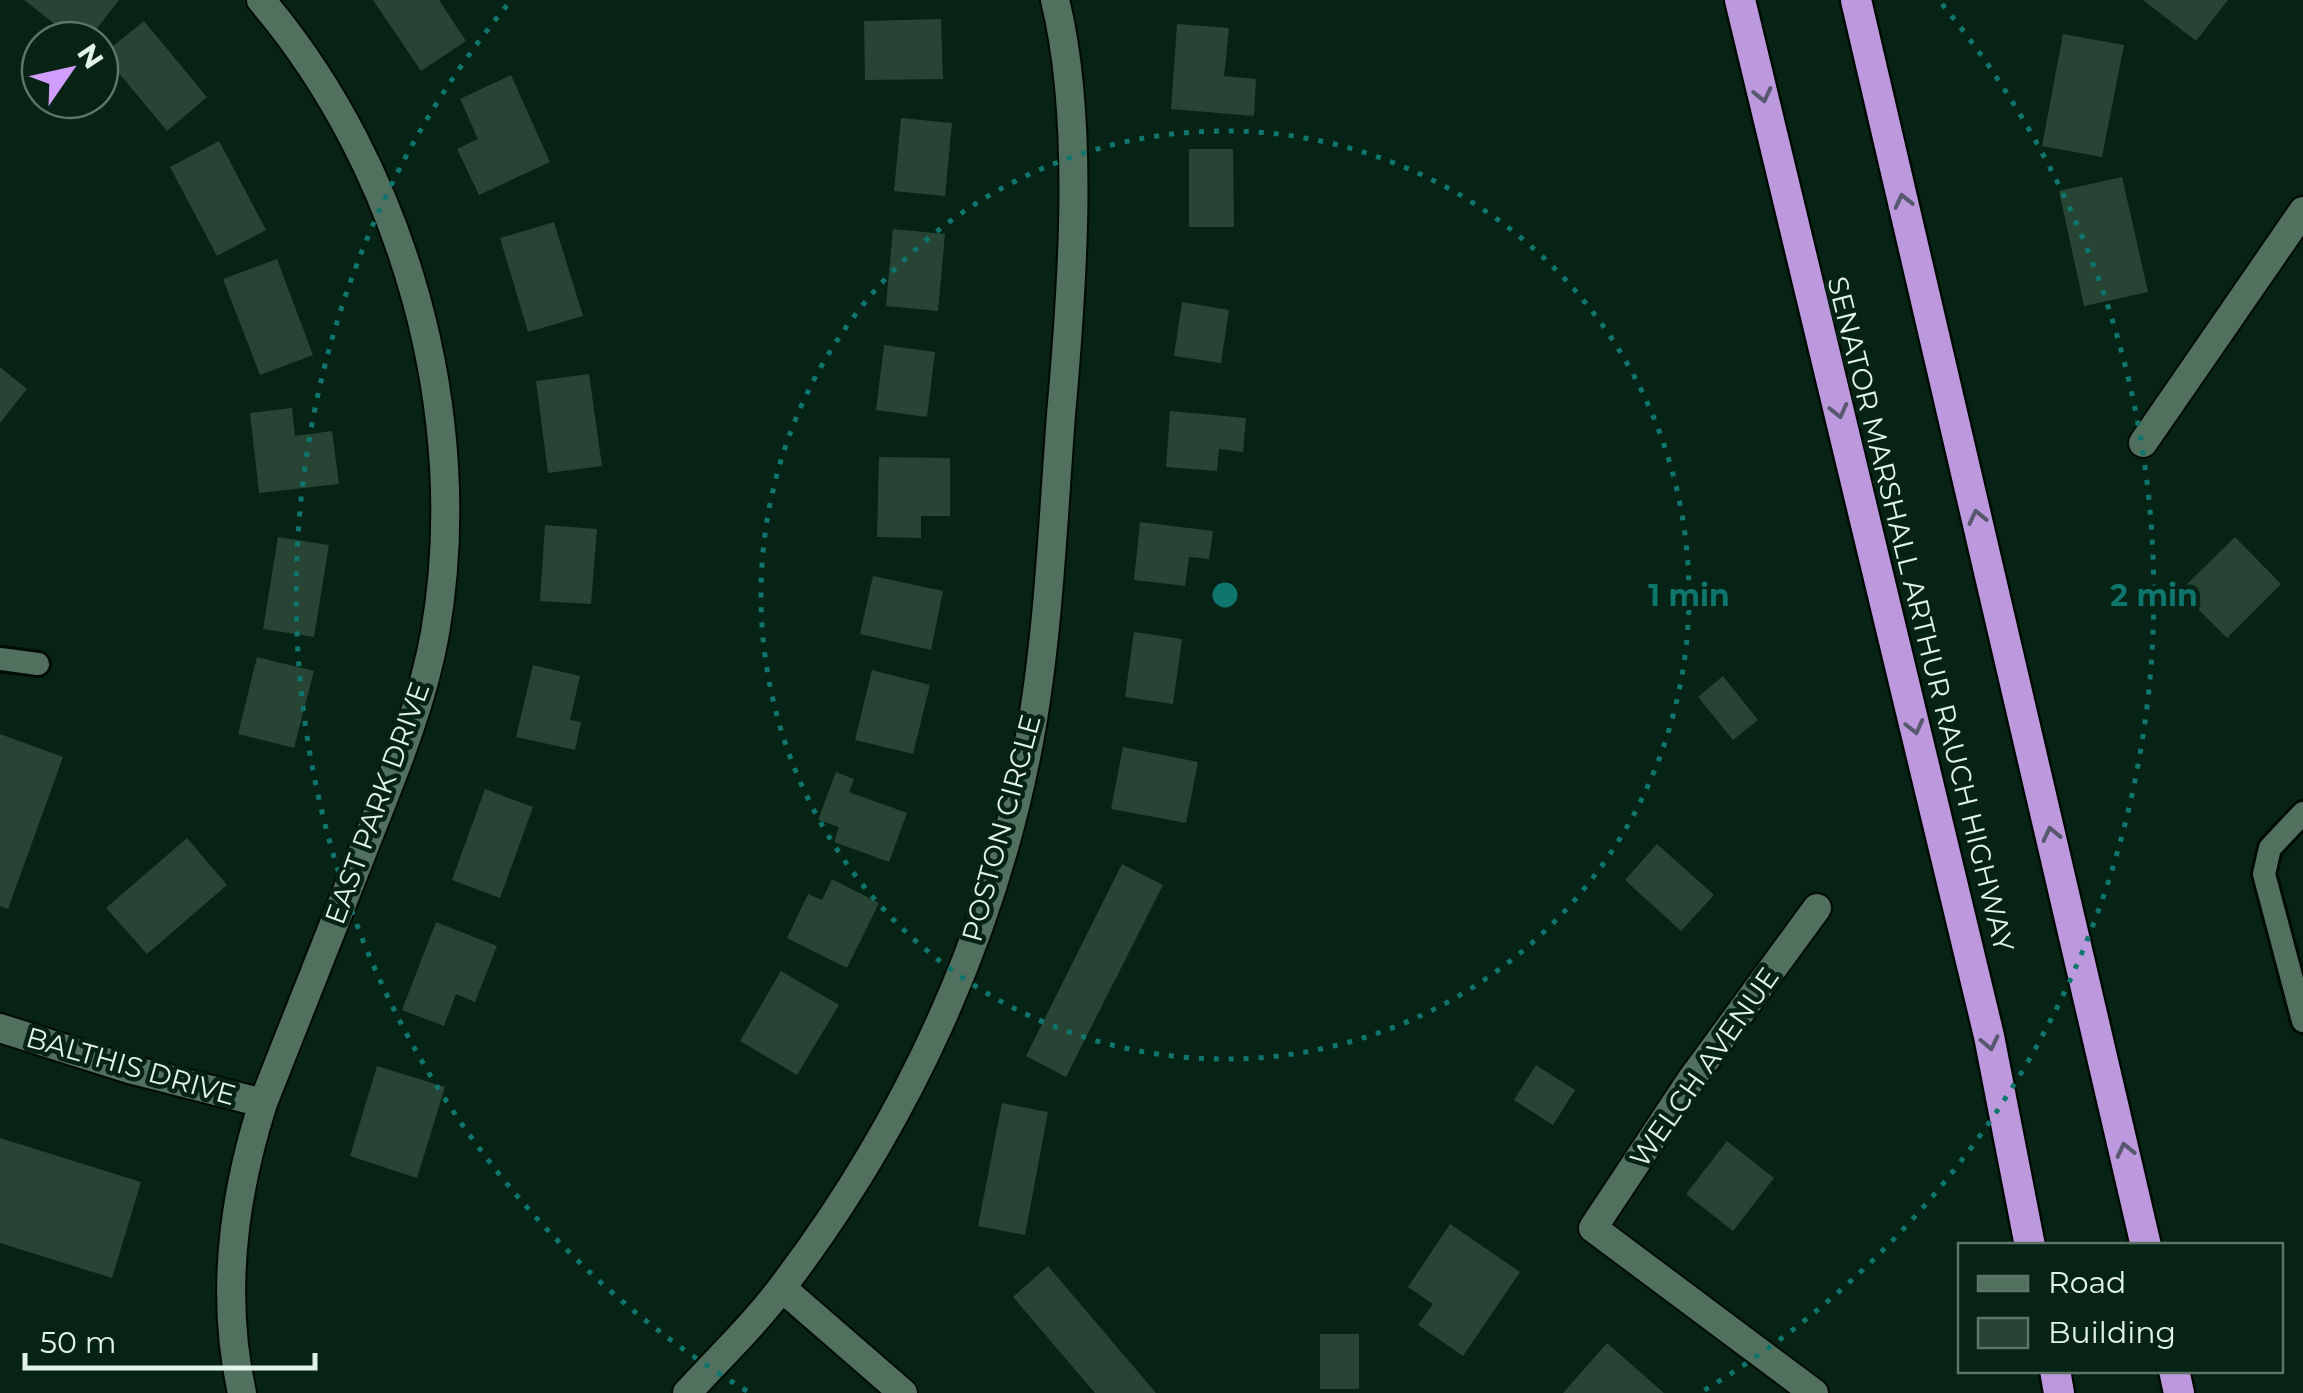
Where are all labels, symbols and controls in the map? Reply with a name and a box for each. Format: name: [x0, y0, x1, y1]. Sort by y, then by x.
north arrow: [20, 20, 120, 120]
text: N: [70, 37, 111, 75]
one-way arrow: [1751, 86, 1772, 103]
one-way arrow: [1894, 193, 1915, 210]
street label: SENATOR MARSHALL ARTHUR RAUCH HIGHWAY: [1820, 273, 2022, 955]
one-way arrow: [1827, 402, 1848, 419]
one-way arrow: [1968, 509, 1989, 526]
centre of rings: [1207, 577, 1243, 613]
text: 1 min: [1648, 577, 1730, 614]
text: 2 min: [2110, 577, 2198, 614]
street label: EAST PARK DRIVE: [317, 677, 437, 929]
street label: POSTON CIRCLE: [954, 711, 1048, 945]
one-way arrow: [1903, 718, 1924, 735]
one-way arrow: [2042, 826, 2063, 843]
street label: WELCH AVENUE: [1622, 961, 1786, 1173]
street label: BALTHIS DRIVE: [22, 1020, 240, 1112]
one-way arrow: [1979, 1034, 2000, 1051]
one-way arrow: [2116, 1142, 2137, 1159]
legend: [1958, 1243, 2283, 1373]
text: Road: [2048, 1264, 2126, 1301]
scale bar: [25, 1308, 315, 1370]
text: Building: [2048, 1314, 2176, 1351]
text: 50 m: [40, 1324, 117, 1361]

